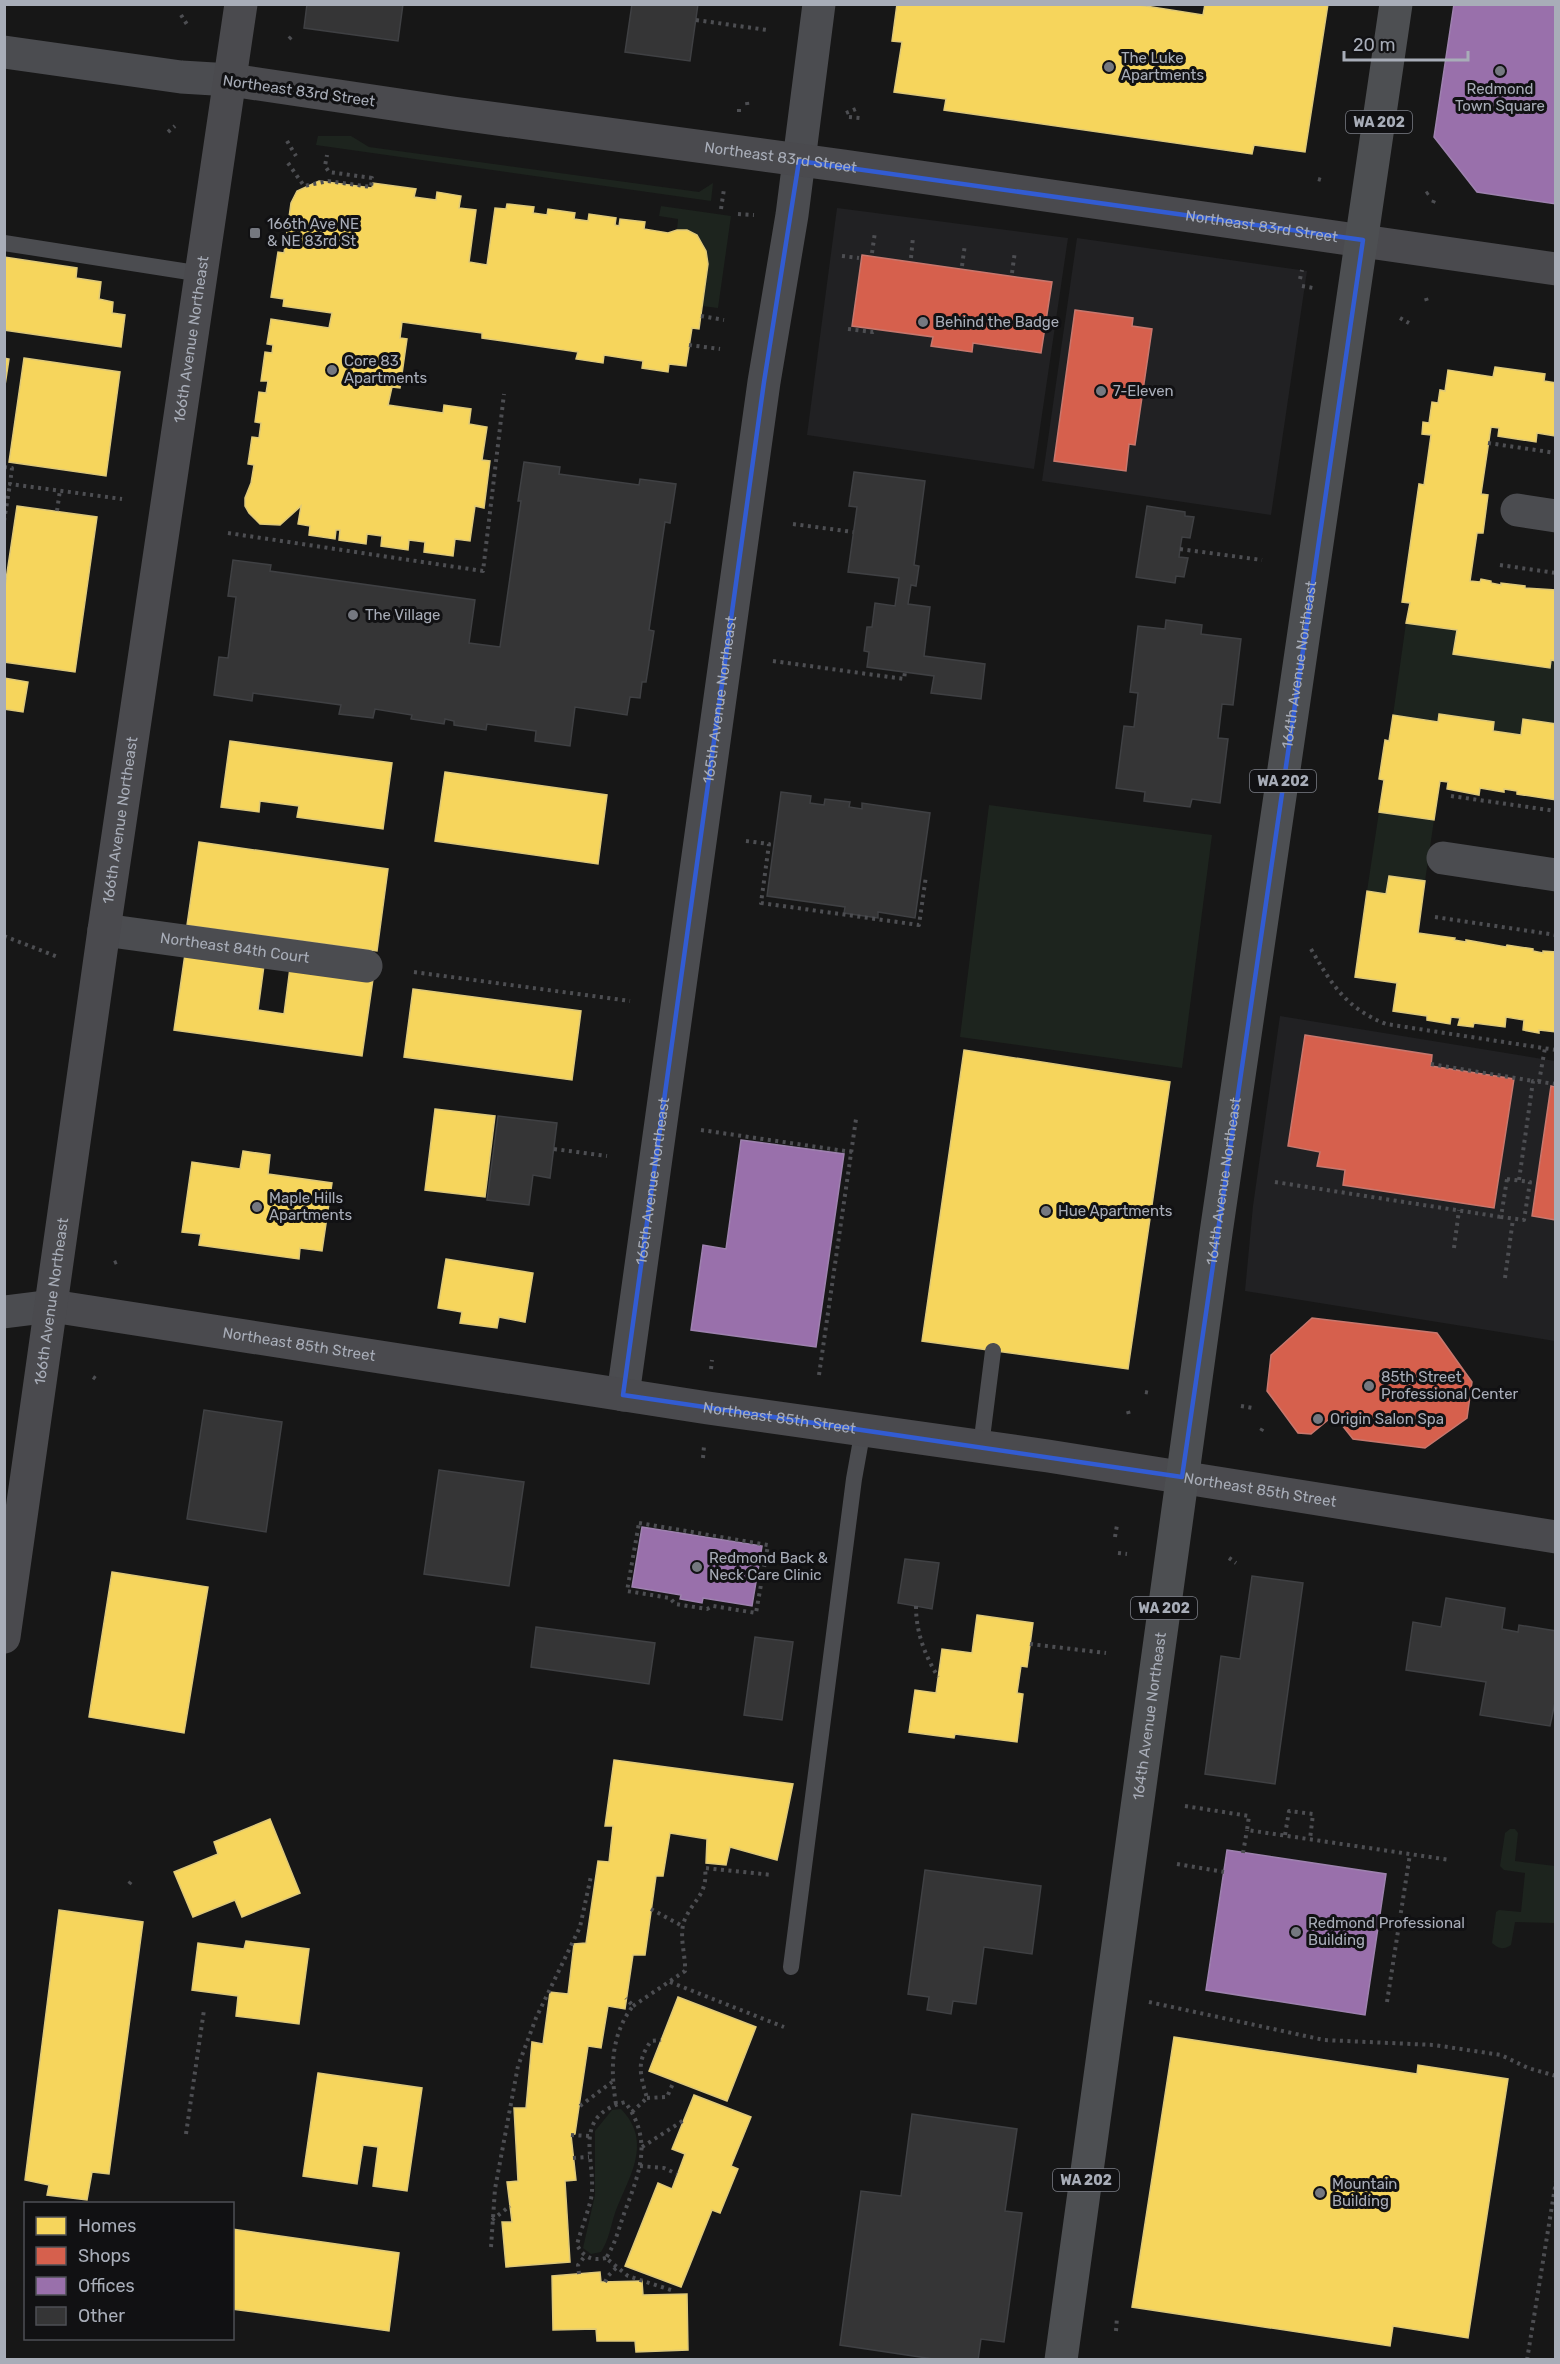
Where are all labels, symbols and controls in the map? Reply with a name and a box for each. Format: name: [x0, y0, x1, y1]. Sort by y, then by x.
scale bar: [1344, 24, 1468, 62]
text: 20 m: [1353, 34, 1395, 56]
place label: The Luke Apartments: [1121, 49, 1204, 84]
marker: The Luke Apartments: [1102, 60, 1116, 74]
marker: Redmond Town Square: [1493, 64, 1507, 78]
street label: Northeast 83rd Street: [222, 71, 376, 111]
place label: Redmond Town Square: [1455, 80, 1545, 115]
road number: WA 202: [1346, 111, 1412, 133]
street label: Northeast 83rd Street: [703, 138, 858, 177]
street label: Northeast 83rd Street: [1184, 206, 1339, 246]
place label: 166th Ave NE & NE 83rd St: [267, 215, 359, 250]
marker: 166th Ave NE & NE 83rd St: [248, 226, 262, 240]
street label: 166th Avenue Northeast: [170, 254, 213, 424]
place label: Behind the Badge: [935, 313, 1059, 331]
marker: Behind the Badge: [916, 315, 930, 329]
place label: Core 83 Apartments: [344, 352, 427, 387]
marker: Core 83 Apartments: [325, 363, 339, 377]
place label: 7-Eleven: [1113, 382, 1174, 400]
marker: 7-Eleven: [1094, 384, 1108, 398]
street label: 164th Avenue Northeast: [1278, 579, 1320, 750]
place label: The Village: [365, 606, 441, 624]
marker: The Village: [346, 608, 360, 622]
street label: 165th Avenue Northeast: [699, 615, 740, 785]
street label: 166th Avenue Northeast: [99, 735, 142, 905]
road number: WA 202: [1250, 770, 1316, 792]
street label: Northeast 84th Court: [159, 929, 311, 967]
street label: 165th Avenue Northeast: [632, 1096, 673, 1266]
street label: 164th Avenue Northeast: [1203, 1096, 1245, 1266]
place label: Maple Hills Apartments: [269, 1189, 352, 1224]
marker: Maple Hills Apartments: [250, 1200, 264, 1214]
place label: Hue Apartments: [1058, 1202, 1173, 1220]
marker: Hue Apartments: [1039, 1204, 1053, 1218]
street label: 166th Avenue Northeast: [31, 1216, 72, 1386]
street label: Northeast 85th Street: [221, 1324, 377, 1365]
place label: 85th Street Professional Center: [1381, 1368, 1519, 1403]
marker: 85th Street Professional Center: [1362, 1379, 1376, 1393]
street label: Northeast 85th Street: [702, 1398, 857, 1438]
place label: Origin Salon Spa: [1330, 1410, 1444, 1428]
marker: Origin Salon Spa: [1311, 1412, 1325, 1426]
street label: Northeast 85th Street: [1182, 1469, 1338, 1511]
place label: Redmond Back & Neck Care Clinic: [709, 1549, 829, 1584]
marker: Redmond Back & Neck Care Clinic: [690, 1560, 704, 1574]
road number: WA 202: [1131, 1597, 1197, 1619]
street label: 164th Avenue Northeast: [1129, 1631, 1170, 1801]
place label: Redmond Professional Building: [1308, 1914, 1465, 1949]
marker: Redmond Professional Building: [1289, 1925, 1303, 1939]
road number: WA 202: [1053, 2169, 1119, 2191]
place label: Mountain Building: [1332, 2175, 1397, 2210]
marker: Mountain Building: [1313, 2186, 1327, 2200]
legend: [24, 2202, 234, 2340]
text: Homes: [78, 2215, 136, 2237]
text: Shops: [78, 2245, 130, 2267]
text: Offices: [78, 2275, 135, 2297]
text: Other: [78, 2305, 125, 2327]

